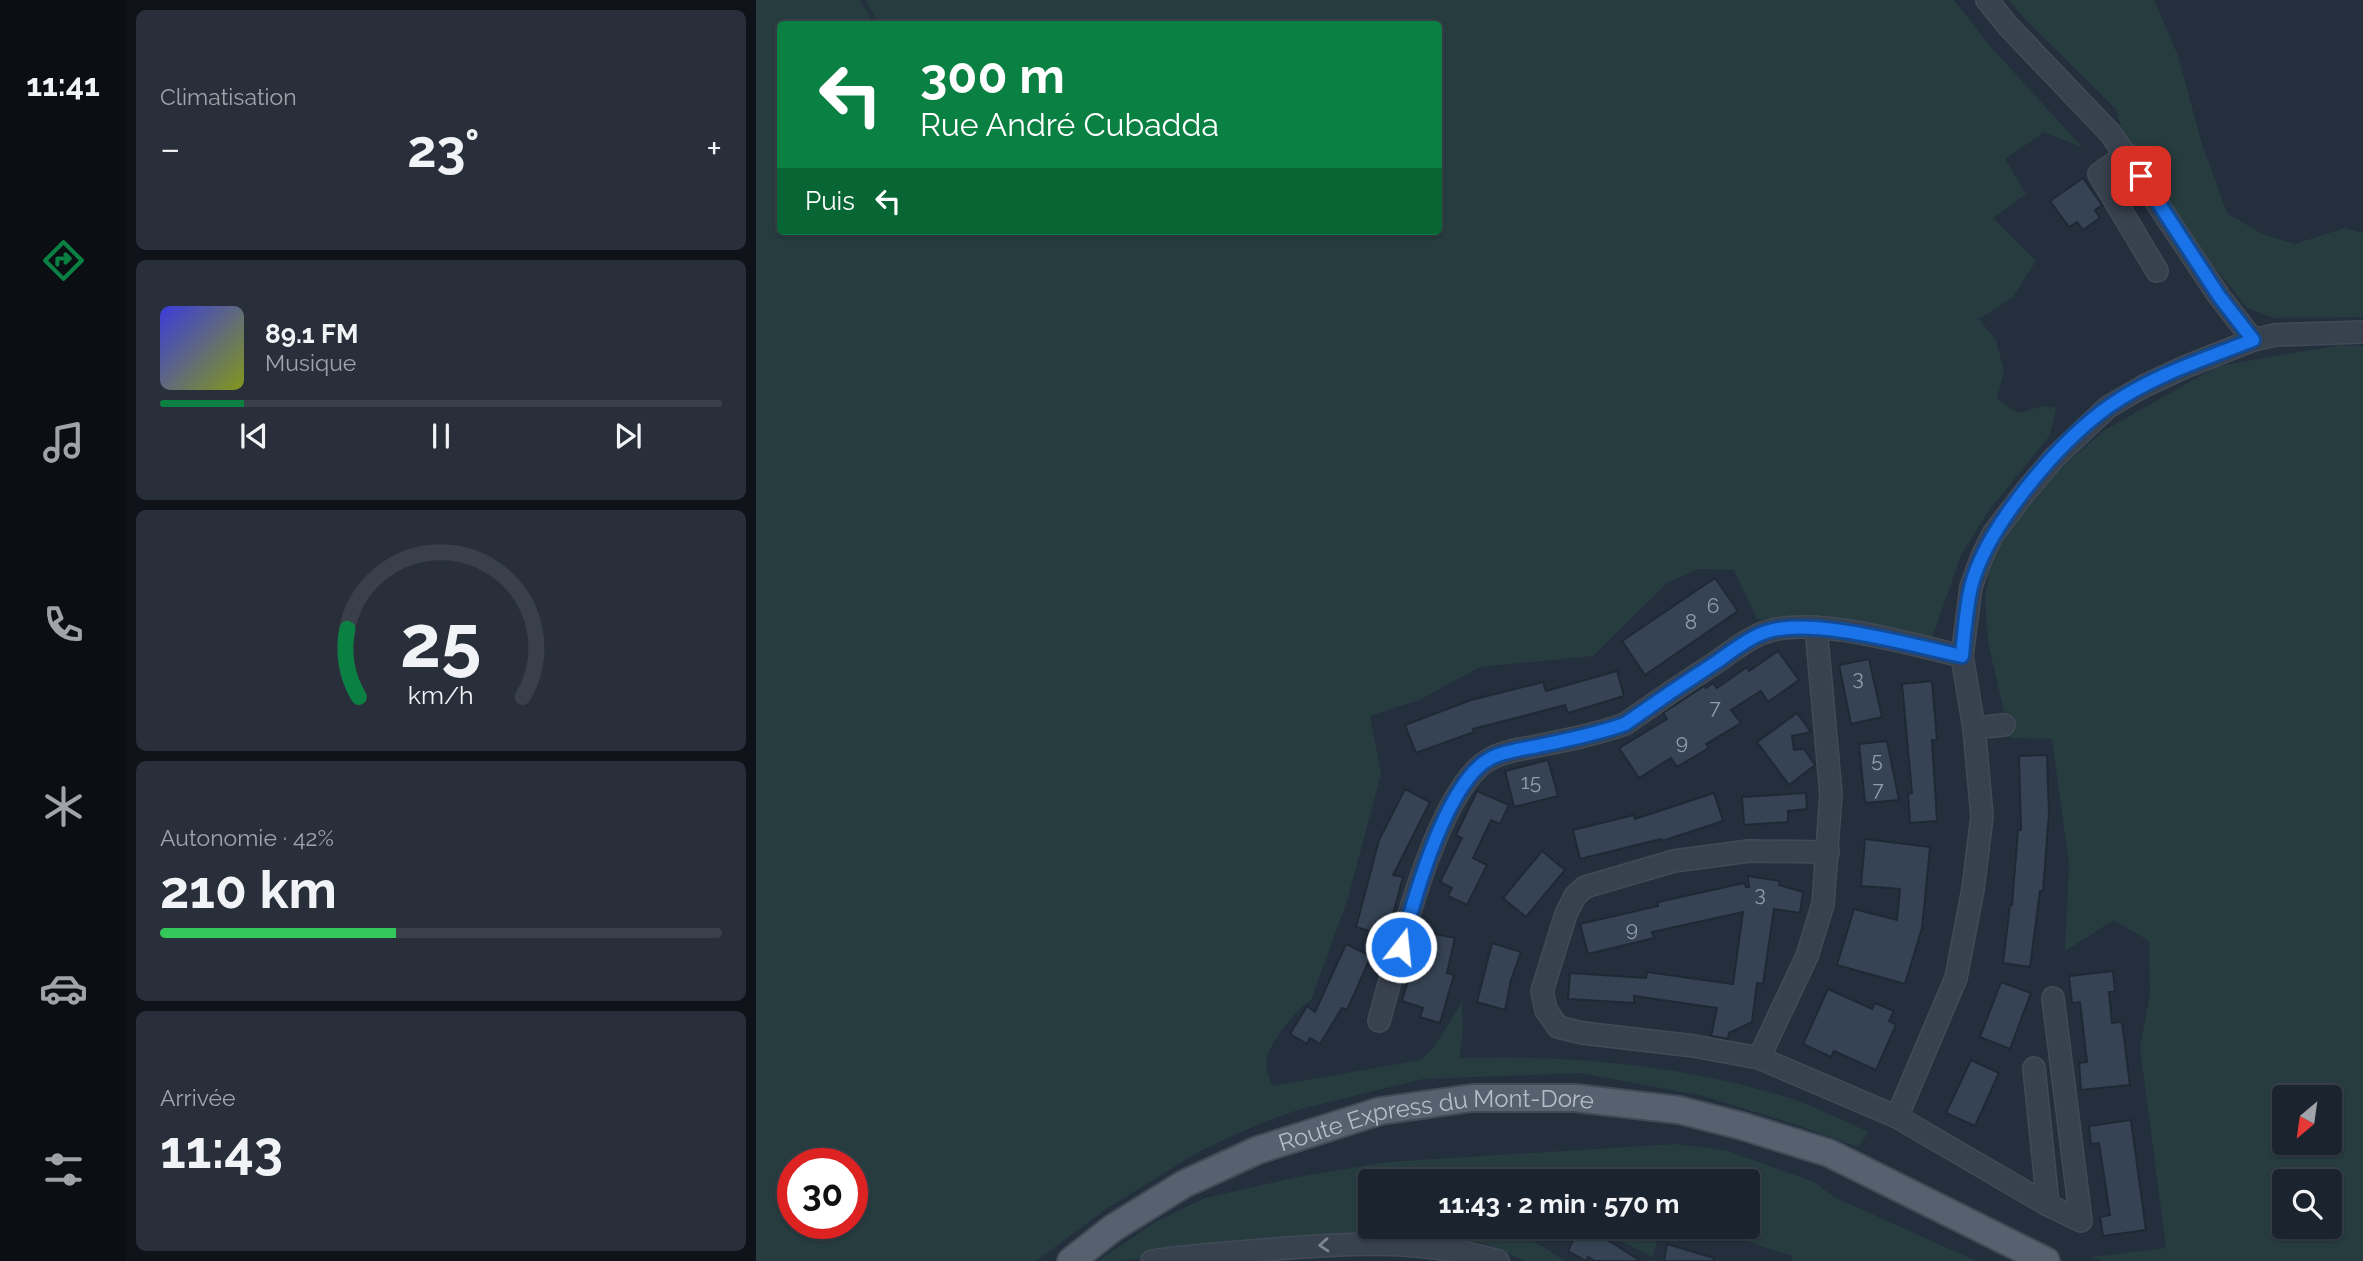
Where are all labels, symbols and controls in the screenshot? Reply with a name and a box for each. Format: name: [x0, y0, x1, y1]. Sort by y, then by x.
text: 300 m: [920, 47, 1065, 104]
icon: left: [805, 49, 896, 140]
text: 11:41: [26, 66, 100, 103]
text: Climatisation: [160, 83, 297, 110]
text: Rue André Cubadda: [920, 106, 1219, 143]
text: 23°: [407, 118, 480, 179]
text: −: [160, 126, 180, 171]
text: +: [706, 126, 722, 171]
pin: [2111, 146, 2171, 206]
icon: arrive: [2122, 157, 2160, 195]
icon: left: [869, 182, 907, 220]
text: Puis: [805, 186, 855, 216]
icon: directions: [39, 236, 88, 285]
text: 89.1 FM: [265, 319, 358, 349]
text: Musique: [265, 349, 356, 376]
icon: previous: [235, 417, 273, 455]
icon: pause: [422, 417, 460, 455]
icon: next: [609, 417, 647, 455]
icon: music: [39, 418, 88, 467]
house number: 6: [1707, 593, 1719, 618]
text: 25: [400, 599, 482, 684]
icon: phone: [39, 600, 88, 649]
house number: 8: [1685, 609, 1697, 634]
house number: 3: [1852, 665, 1864, 690]
text: km/h: [408, 679, 474, 709]
house number: 7: [1709, 694, 1721, 719]
house number: 9: [1676, 729, 1688, 754]
house number: 5: [1871, 747, 1883, 772]
house number: 15: [1521, 769, 1541, 794]
house number: 7: [1872, 776, 1884, 801]
icon: climate: [39, 782, 88, 831]
text: Autonomie · 42%: [160, 824, 334, 851]
text: 210 km: [160, 859, 337, 920]
house number: 3: [1754, 881, 1766, 906]
position arrow: [1364, 910, 1438, 984]
house number: 9: [1626, 916, 1638, 941]
icon: car: [39, 964, 88, 1013]
street label: Route Express du Mont-Dore: [1275, 1083, 1596, 1157]
text: Arrivée: [160, 1084, 236, 1111]
north arrow: [2272, 1085, 2342, 1155]
map controls: [2272, 1085, 2342, 1239]
text: 11:43: [160, 1119, 283, 1180]
icon: filters: [39, 1145, 88, 1194]
speed limit sign: 30: [777, 1148, 868, 1239]
button: search: [2272, 1169, 2342, 1239]
text: 11:43 · 2 min · 570 m: [1439, 1189, 1679, 1219]
one-way arrow: [1318, 1237, 1329, 1252]

